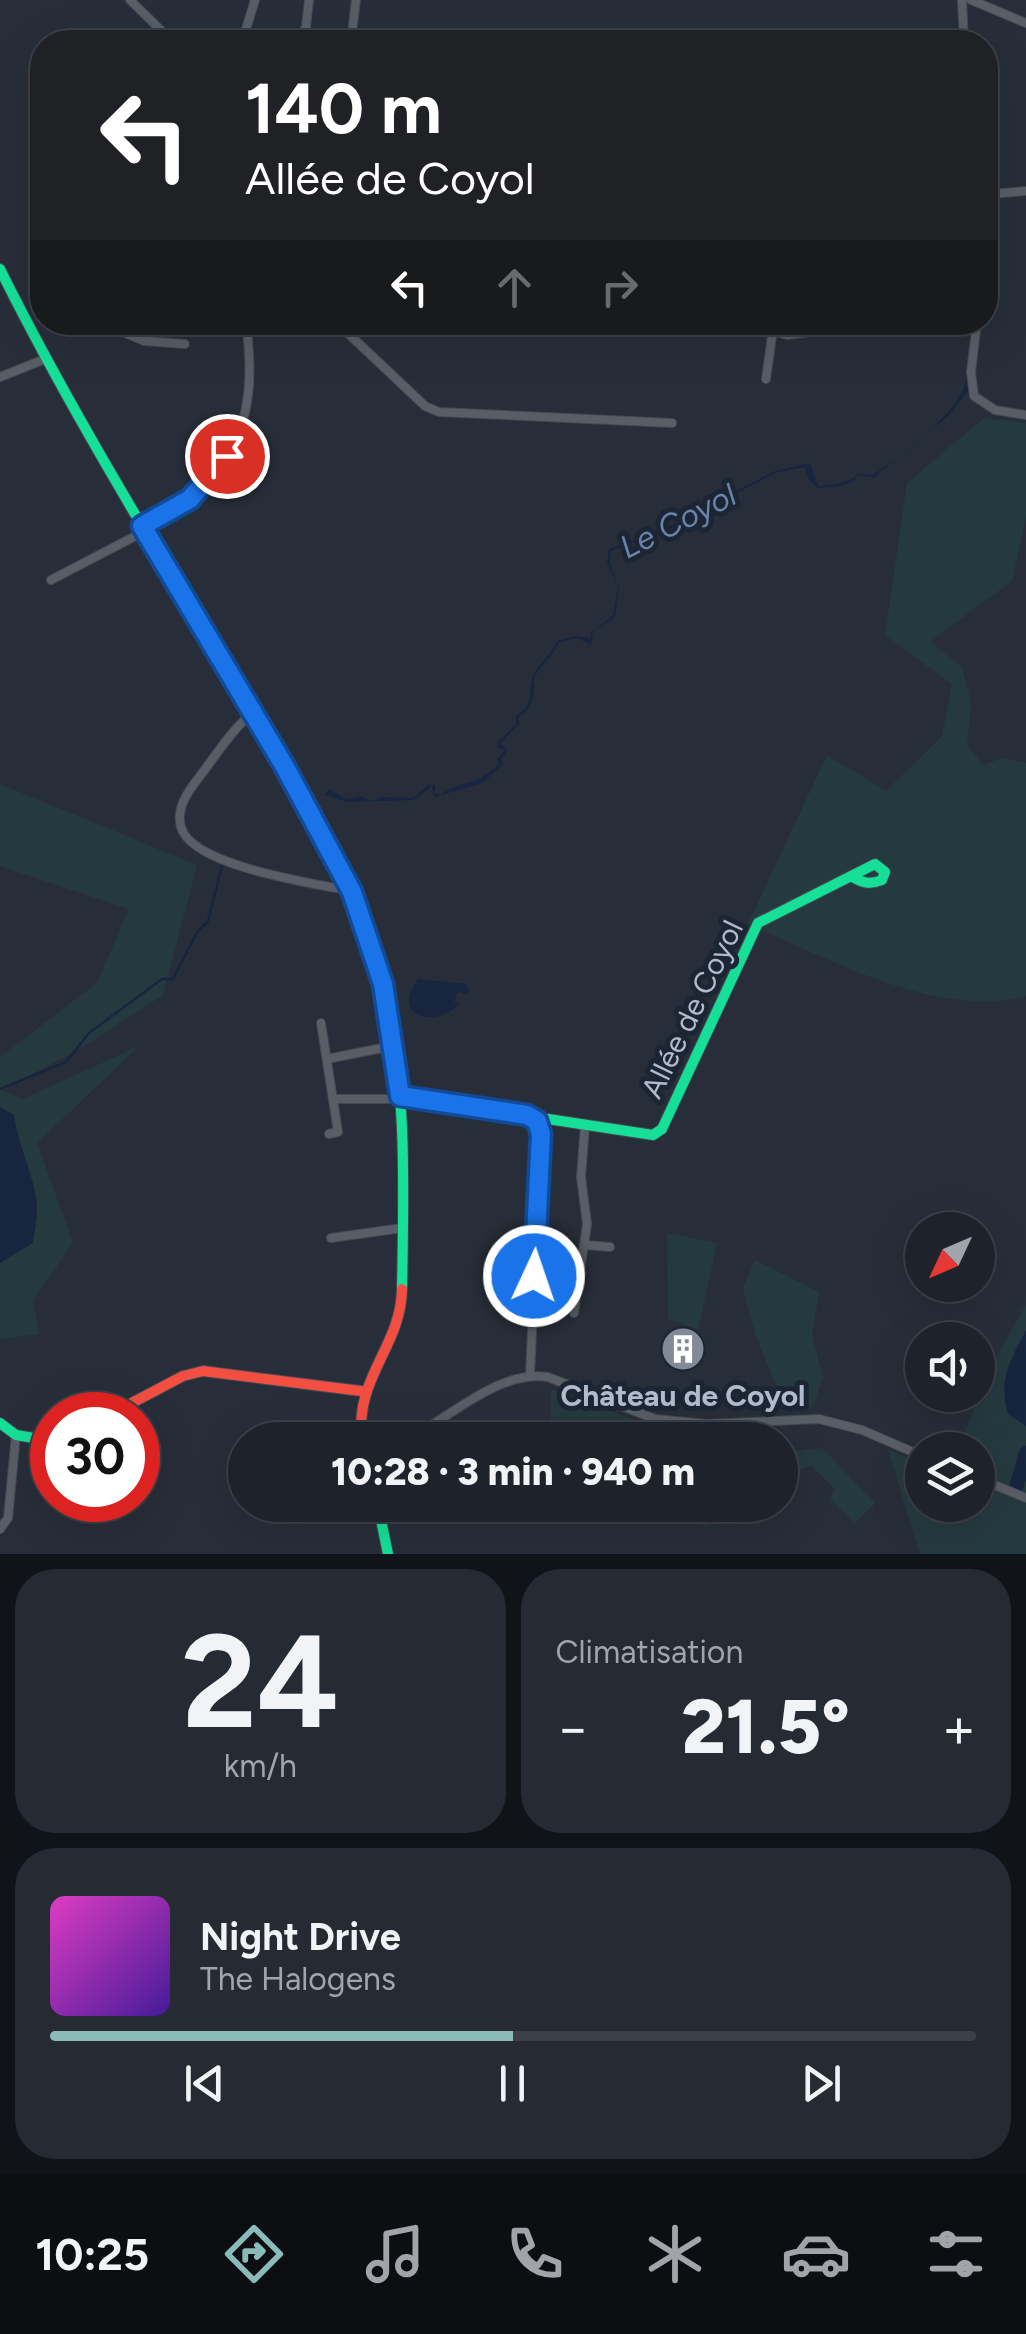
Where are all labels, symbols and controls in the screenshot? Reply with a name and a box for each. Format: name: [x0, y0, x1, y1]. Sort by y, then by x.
text: 140 m: [245, 66, 442, 151]
icon: left: [80, 70, 210, 200]
text: Allée de Coyol: [245, 151, 535, 205]
icon: left: [382, 260, 437, 315]
icon: ahead: [487, 260, 542, 315]
icon: right: [592, 260, 647, 315]
pin: [185, 414, 270, 499]
icon: arrive: [200, 429, 255, 484]
water label: Le Coyol: [613, 475, 743, 566]
street label: Allée de Coyol: [633, 914, 751, 1104]
north arrow: [905, 1212, 995, 1302]
map controls: [905, 1212, 995, 1522]
position arrow: [482, 1224, 586, 1328]
button: sound: [905, 1322, 995, 1412]
building icon: Château de Coyol: [660, 1326, 706, 1372]
place label: Château de Coyol: [560, 1377, 806, 1414]
speed limit sign: 30: [30, 1392, 160, 1522]
button: layers: [905, 1432, 995, 1522]
text: 10:28 · 3 min · 940 m: [331, 1449, 695, 1495]
text: 24: [181, 1604, 339, 1760]
text: Climatisation: [556, 1633, 743, 1671]
text: 21.5°: [681, 1682, 850, 1772]
text: −: [556, 1695, 590, 1761]
text: +: [942, 1695, 976, 1761]
text: km/h: [224, 1747, 297, 1785]
text: Night Drive: [200, 1914, 401, 1960]
text: The Halogens: [200, 1960, 396, 1998]
icon: previous: [177, 2056, 232, 2111]
icon: pause: [485, 2056, 540, 2111]
icon: next: [794, 2056, 849, 2111]
icon: directions: [219, 2219, 289, 2289]
icon: music: [360, 2219, 430, 2289]
icon: phone: [500, 2219, 570, 2289]
icon: climate: [640, 2219, 710, 2289]
icon: car: [781, 2219, 851, 2289]
icon: filters: [921, 2219, 991, 2289]
text: 10:25: [35, 2227, 149, 2281]

